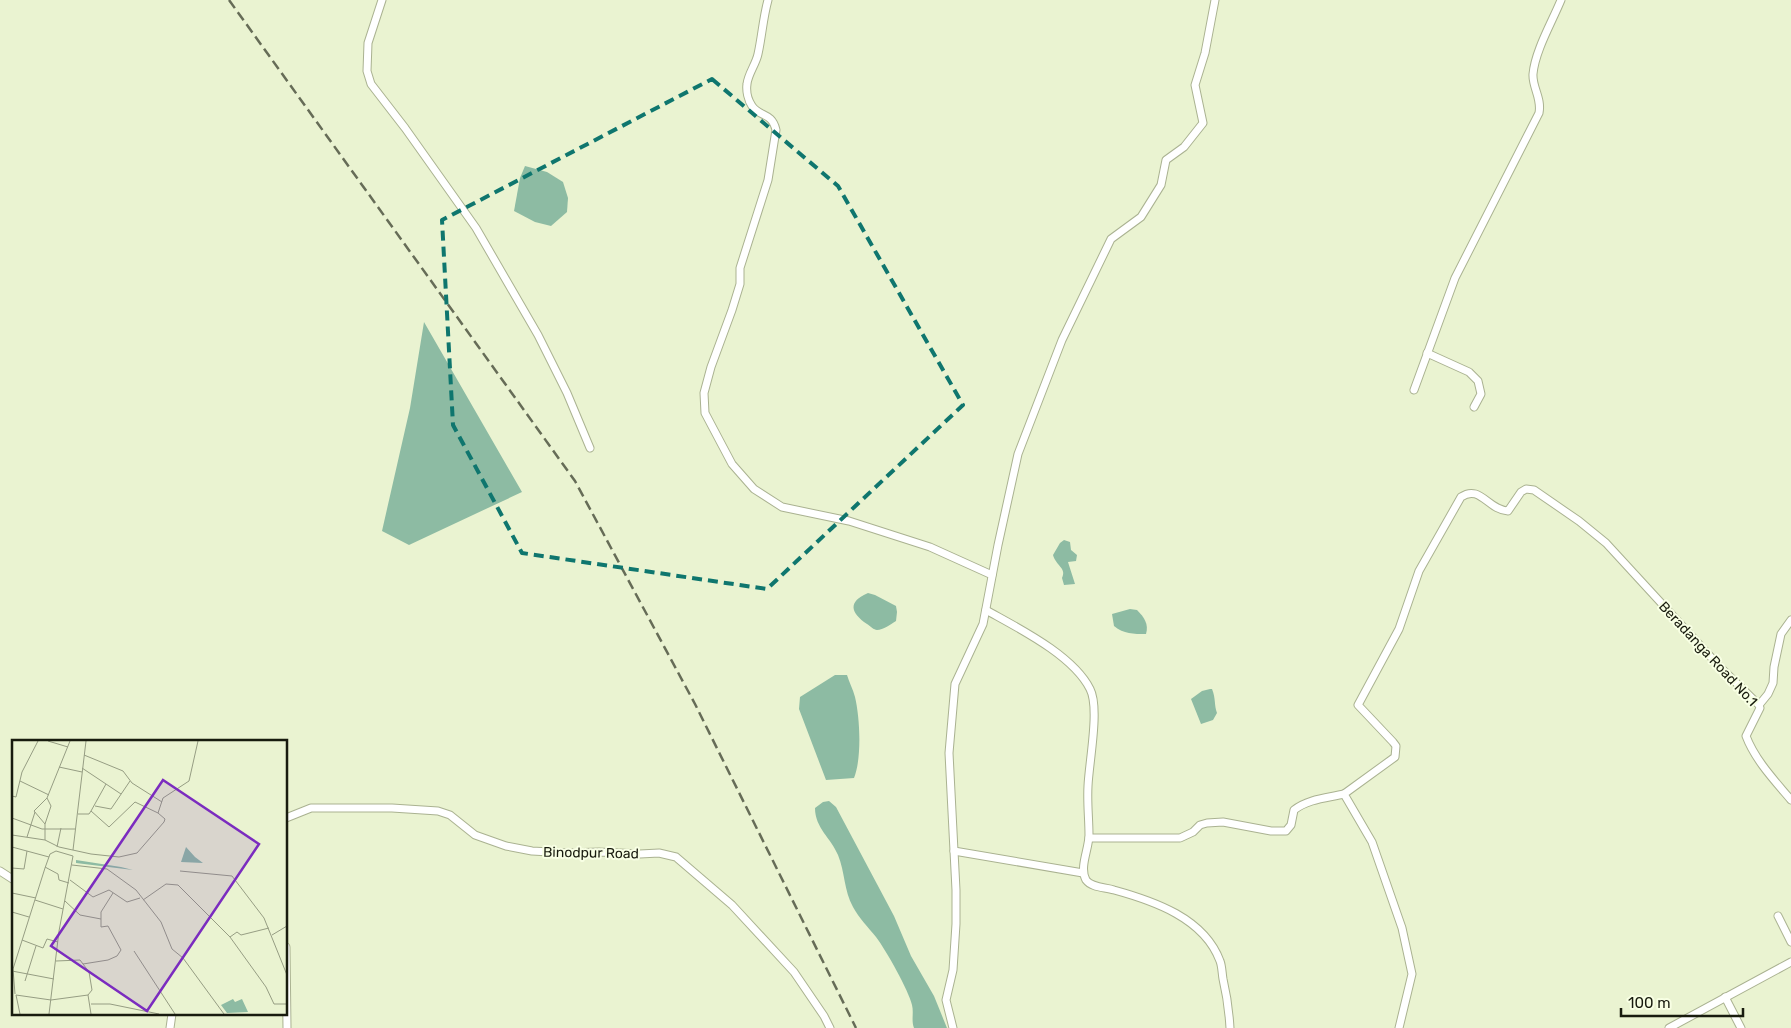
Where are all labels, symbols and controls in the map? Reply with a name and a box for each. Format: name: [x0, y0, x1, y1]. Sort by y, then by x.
street label: Beradanga Road No.1: [1655, 598, 1761, 710]
inset map: [12, 740, 288, 1016]
street label: Binodpur Road: [543, 844, 639, 862]
scale bar: [1621, 986, 1744, 1018]
text: 100 m: [1628, 994, 1670, 1012]

